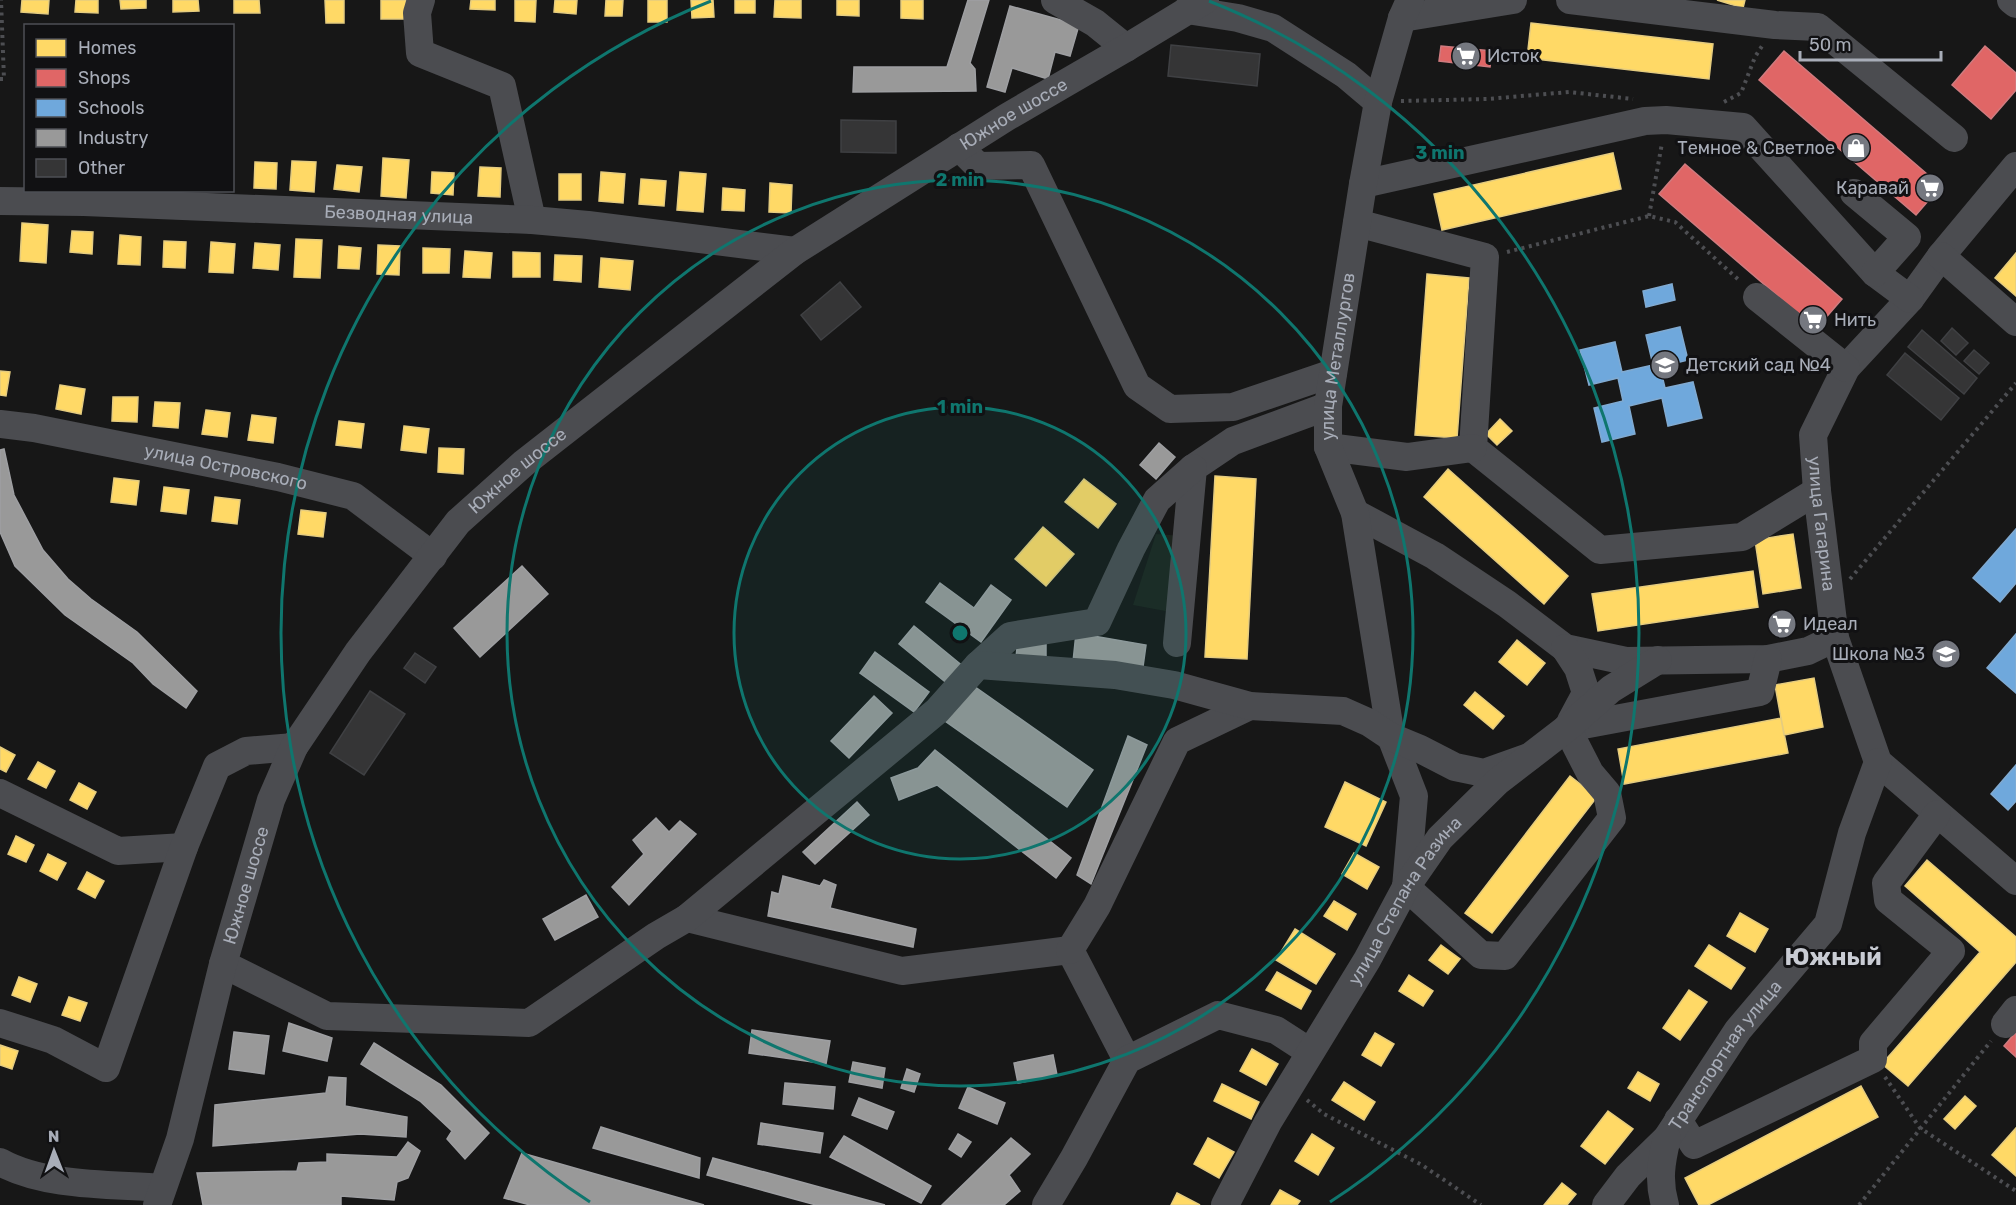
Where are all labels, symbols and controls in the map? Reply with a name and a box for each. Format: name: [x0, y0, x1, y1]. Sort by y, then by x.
legend: [24, 24, 234, 192]
scale bar: [1800, 24, 1941, 62]
text: 50 m: [1809, 34, 1852, 56]
text: Homes: [78, 37, 136, 59]
supermarket icon: Исток: [1450, 40, 1482, 72]
place label: Исток: [1487, 45, 1540, 67]
text: Shops: [78, 67, 130, 89]
street label: Южное шоссе: [956, 73, 1072, 155]
text: Schools: [78, 97, 144, 119]
text: Industry: [78, 127, 148, 149]
shop icon: Темное & Светлое: [1840, 132, 1872, 164]
place label: Темное & Светлое: [1677, 137, 1835, 159]
text: 3 min: [1416, 142, 1464, 164]
text: Other: [78, 157, 125, 179]
text: 2 min: [936, 169, 984, 191]
supermarket icon: Каравай: [1914, 172, 1946, 204]
place label: Каравай: [1836, 177, 1909, 199]
street label: Безводная улица: [324, 201, 474, 229]
street label: улица Металлургов: [1317, 271, 1360, 441]
supermarket icon: Нить: [1797, 304, 1829, 336]
place label: Нить: [1834, 309, 1876, 331]
school or university icon: Детский сад №4: [1649, 349, 1681, 381]
place label: Детский сад №4: [1686, 354, 1831, 376]
text: 1 min: [937, 396, 983, 418]
street label: Южное шоссе: [464, 423, 571, 518]
street label: улица Островского: [142, 439, 310, 495]
street label: улица Гагарина: [1804, 455, 1840, 592]
supermarket icon: Идеал: [1766, 608, 1798, 640]
place label: Идеал: [1803, 613, 1858, 635]
centre of rings: [950, 623, 970, 643]
school or university icon: Школа №3: [1930, 638, 1962, 670]
place label: Школа №3: [1832, 643, 1925, 665]
street label: улица Степана Разина: [1343, 812, 1466, 989]
street label: Южное шоссе: [218, 824, 274, 947]
district label: Южный: [1784, 943, 1882, 971]
street label: Транспортная улица: [1664, 976, 1786, 1135]
north arrow: [24, 1121, 84, 1181]
text: N: [48, 1127, 60, 1146]

